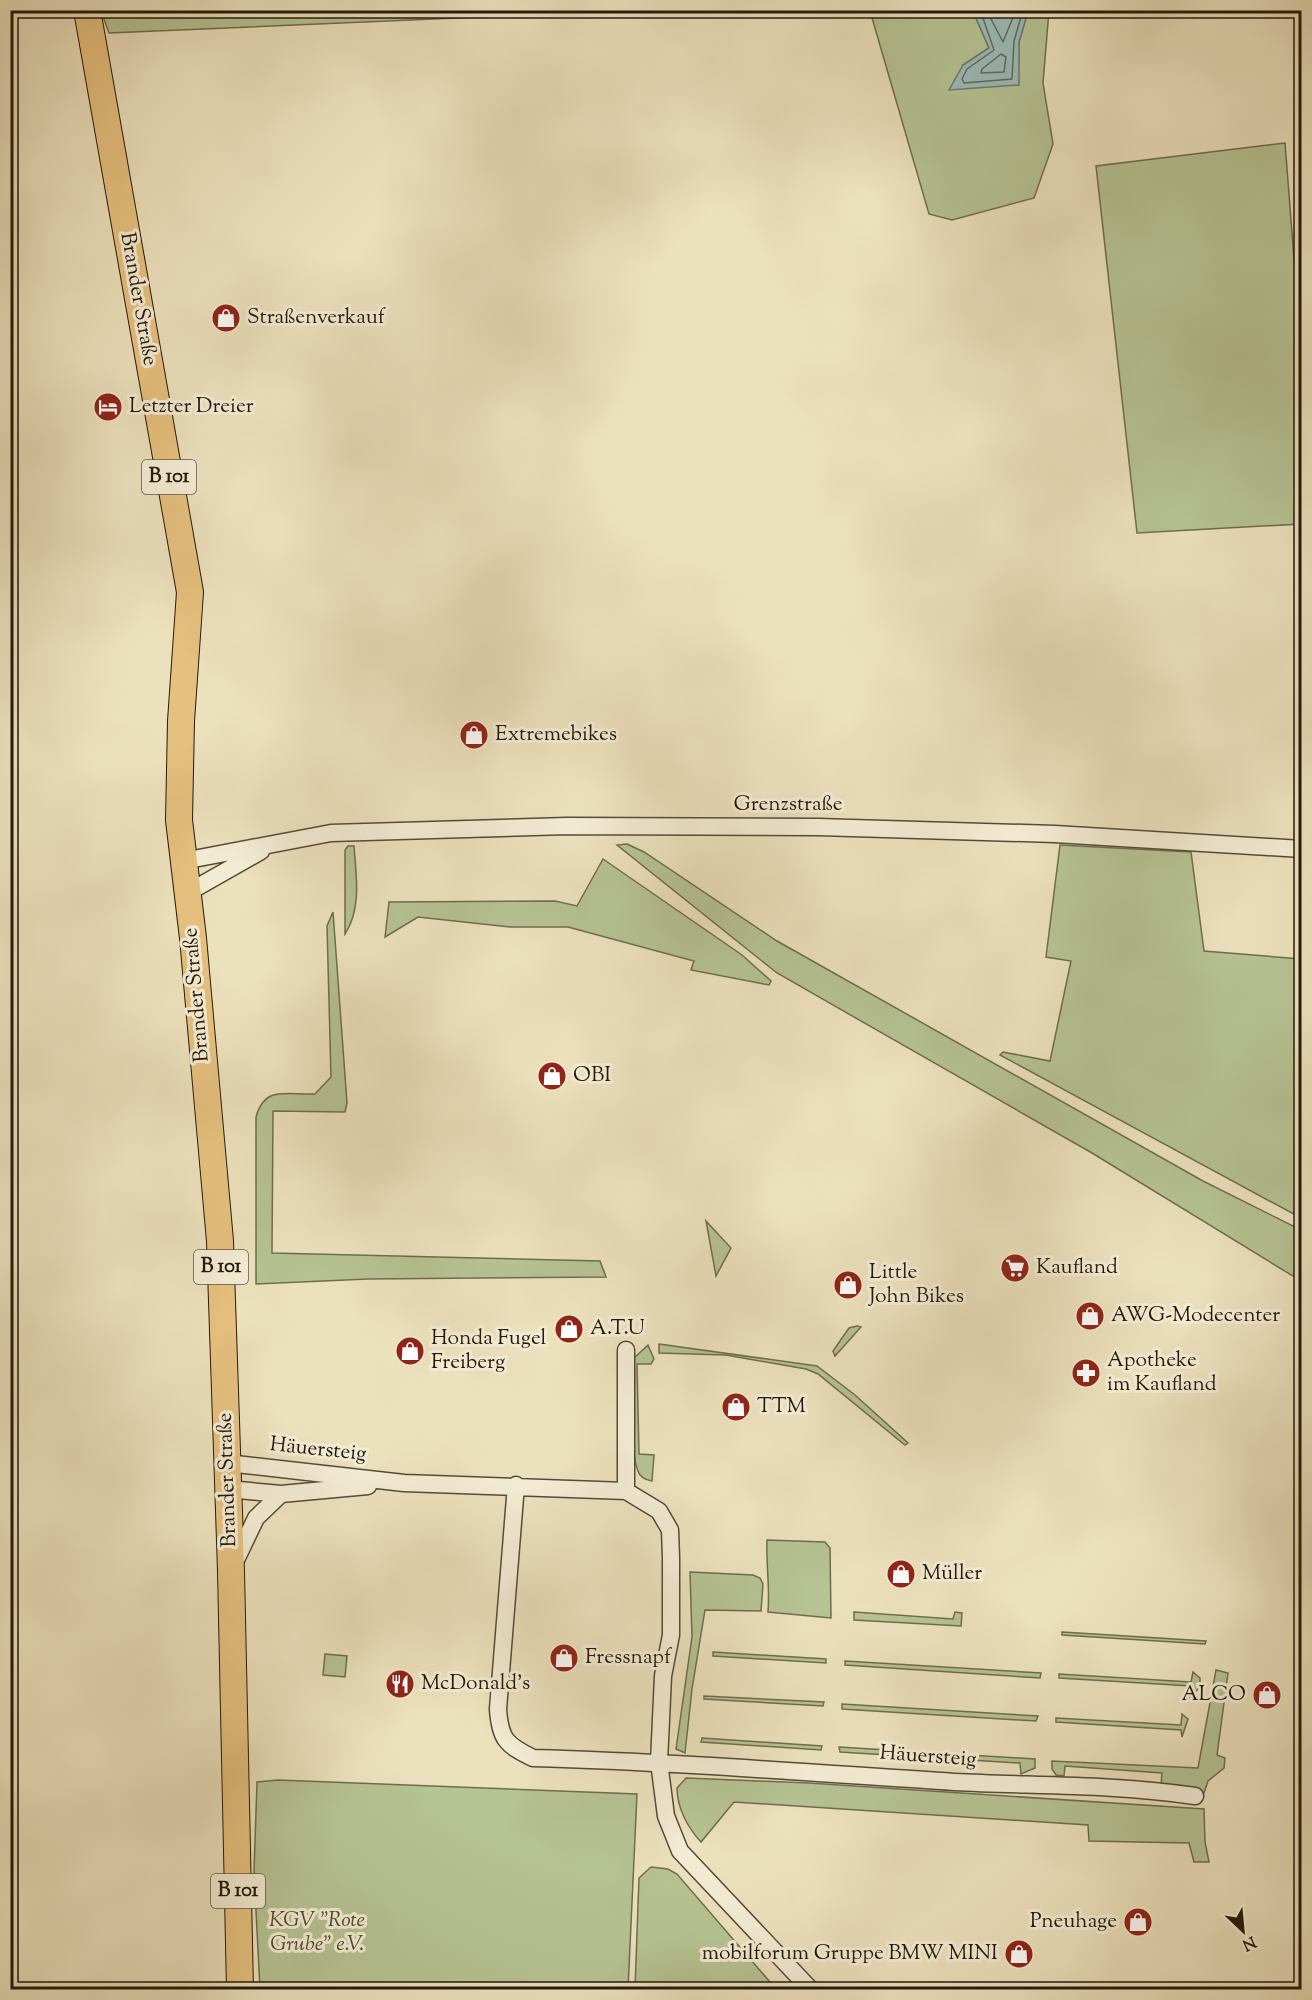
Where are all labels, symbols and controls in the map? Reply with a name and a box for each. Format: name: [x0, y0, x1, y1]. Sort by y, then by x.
street label: Brander Straße: [112, 230, 164, 368]
shop icon: Straßenverkauf: [210, 302, 242, 334]
place label: Straßenverkauf: [247, 303, 387, 333]
hotel icon: Letzter Dreier: [92, 391, 124, 423]
place label: Letzter Dreier: [129, 392, 254, 422]
road number: B 101: [142, 460, 196, 494]
shop icon: Extremebikes: [458, 719, 490, 751]
place label: Extremebikes: [495, 720, 617, 750]
street label: Grenzstraße: [733, 790, 843, 820]
street label: Brander Straße: [176, 927, 218, 1063]
shop icon: OBI: [536, 1060, 568, 1092]
place label: OBI: [573, 1061, 611, 1091]
road number: B 101: [194, 1250, 248, 1284]
supermarket icon: Kaufland: [999, 1252, 1031, 1284]
place label: Kaufland: [1036, 1253, 1118, 1283]
place label: Little John Bikes: [868, 1258, 964, 1312]
shop icon: Little John Bikes: [832, 1269, 864, 1301]
shop icon: AWG-Modecenter: [1074, 1300, 1106, 1332]
place label: AWG-Modecenter: [1111, 1301, 1280, 1331]
shop icon: A.T.U: [553, 1313, 585, 1345]
place label: A.T.U: [590, 1314, 645, 1344]
place label: Honda Fugel Freiberg: [431, 1324, 547, 1378]
shop icon: Honda Fugel Freiberg: [394, 1335, 426, 1367]
place label: Apotheke im Kaufland: [1107, 1346, 1217, 1400]
pharmacy icon: Apotheke im Kaufland: [1070, 1357, 1102, 1389]
shop icon: TTM: [720, 1391, 752, 1423]
place label: TTM: [757, 1392, 806, 1422]
street label: Brander Straße: [211, 1412, 245, 1548]
street label: Häuersteig: [268, 1430, 368, 1470]
shop icon: Müller: [885, 1558, 917, 1590]
place label: Müller: [922, 1559, 982, 1589]
shop icon: Fressnapf: [548, 1642, 580, 1674]
place label: Fressnapf: [585, 1643, 673, 1673]
restaurant icon: McDonald's: [384, 1668, 416, 1700]
place label: McDonald's: [421, 1669, 530, 1699]
shop icon: ALCO: [1251, 1679, 1283, 1711]
place label: ALCO: [1181, 1680, 1246, 1710]
street label: Häuersteig: [879, 1739, 977, 1775]
road number: B 101: [211, 1874, 265, 1908]
north arrow: [1213, 1901, 1273, 1961]
park label: KGV "Rote Grube" e.V.: [269, 1906, 365, 1960]
shop icon: Pneuhage: [1122, 1906, 1154, 1938]
place label: Pneuhage: [1030, 1907, 1117, 1937]
text: N: [1237, 1929, 1259, 1955]
shop icon: mobilforum Gruppe BMW MINI: [1003, 1938, 1035, 1970]
place label: mobilforum Gruppe BMW MINI: [702, 1939, 998, 1969]

